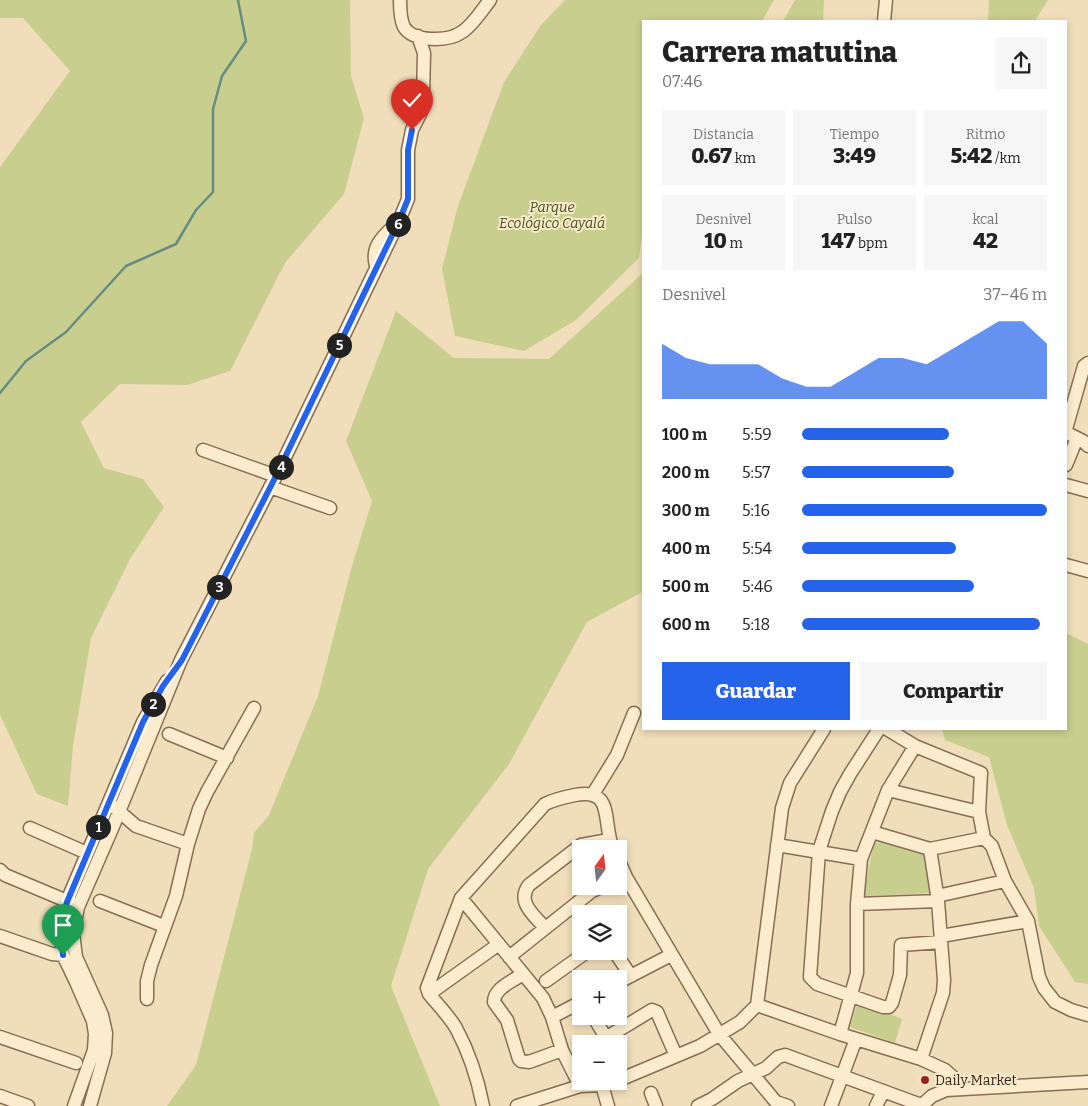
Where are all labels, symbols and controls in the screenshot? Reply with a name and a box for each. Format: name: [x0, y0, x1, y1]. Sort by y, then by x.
text: Carrera matutina: [662, 36, 897, 69]
button: share: [995, 37, 1047, 89]
text: 07:46: [662, 72, 702, 91]
pin: [391, 79, 433, 130]
icon: check: [398, 86, 426, 114]
text: Distancia: [693, 126, 754, 143]
text: Tiempo: [830, 126, 879, 143]
text: Ritmo: [966, 126, 1005, 143]
text: 0.67: [691, 143, 732, 169]
text: 3:49: [833, 143, 876, 169]
text: 5:42: [950, 143, 992, 169]
text: km: [732, 150, 756, 167]
text: /km: [992, 150, 1021, 167]
park label: Parque Ecológico Cayalá: [499, 199, 605, 232]
text: Desnivel: [696, 211, 751, 228]
text: Pulso: [837, 211, 872, 228]
text: kcal: [972, 211, 999, 228]
pin: 6: [386, 212, 410, 236]
text: 6: [394, 216, 403, 233]
text: 10: [704, 228, 727, 254]
text: 147: [821, 228, 855, 254]
text: 42: [973, 228, 998, 254]
text: m: [727, 235, 743, 252]
text: bpm: [855, 235, 888, 252]
text: Desnivel: [662, 285, 726, 304]
text: 37–46 m: [983, 285, 1047, 304]
pin: 5: [326, 332, 352, 358]
text: 5: [336, 337, 343, 354]
text: 100 m: [662, 425, 707, 444]
text: 5:59: [742, 425, 772, 444]
pin: 4: [268, 454, 294, 480]
text: 4: [277, 459, 286, 476]
text: 200 m: [662, 463, 709, 482]
text: 5:57: [742, 463, 770, 482]
text: 300 m: [662, 501, 710, 520]
text: 5:16: [742, 501, 770, 520]
text: 400 m: [662, 539, 710, 558]
text: 5:54: [742, 539, 772, 558]
pin: 3: [206, 574, 232, 600]
text: 500 m: [662, 577, 709, 596]
text: 5:46: [742, 577, 773, 596]
text: 3: [215, 579, 224, 596]
text: 600 m: [662, 615, 710, 634]
text: 5:18: [742, 615, 770, 634]
button: Guardar: [662, 662, 850, 720]
button: Compartir: [860, 662, 1047, 720]
pin: 2: [140, 692, 166, 716]
text: 2: [150, 696, 157, 713]
pin: 1: [86, 814, 110, 840]
text: 1: [95, 819, 102, 836]
north arrow: [572, 840, 628, 895]
map controls: [572, 840, 627, 1090]
pin: [42, 904, 84, 955]
button: layers: [572, 905, 627, 960]
icon: arrive: [49, 911, 77, 939]
button: +: [572, 970, 627, 1025]
button: −: [572, 1035, 627, 1090]
place label: Daily Market: [935, 1072, 1017, 1089]
marker: Daily Market: [919, 1074, 931, 1086]

